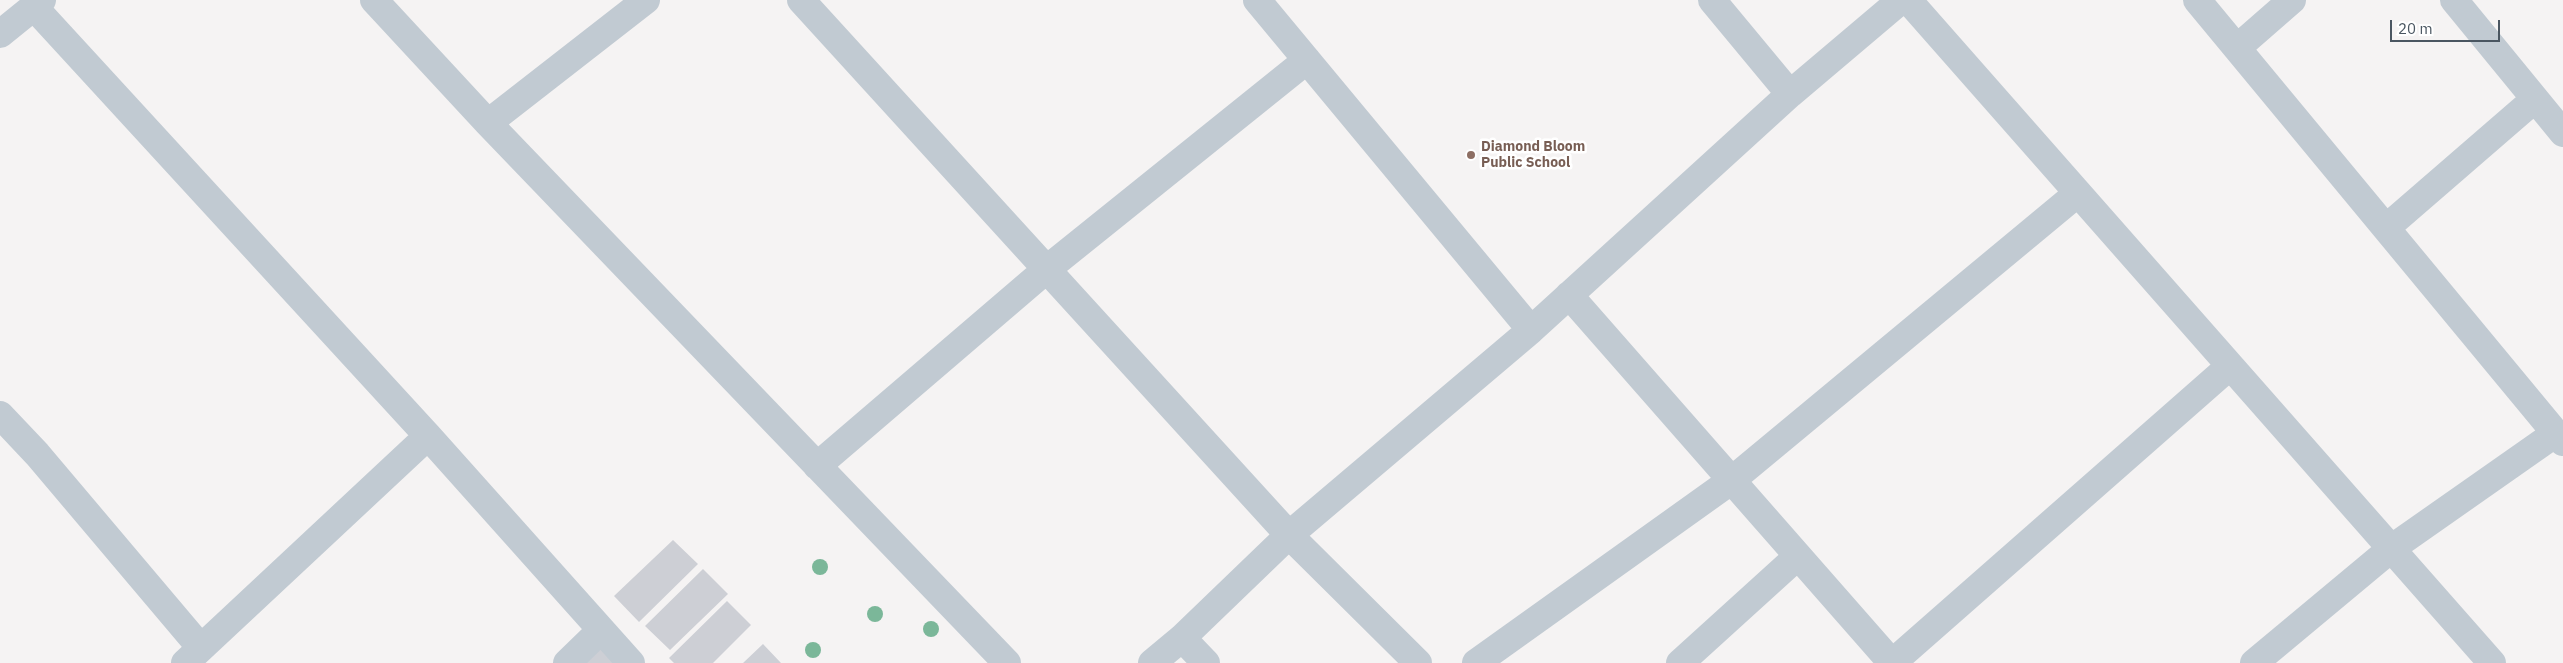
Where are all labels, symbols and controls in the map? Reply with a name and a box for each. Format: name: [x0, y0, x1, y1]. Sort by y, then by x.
scale bar: [2393, 10, 2503, 42]
text: 20 m: [2398, 19, 2433, 38]
place label: Diamond Bloom Public School: [1481, 139, 1585, 172]
marker: Diamond Bloom Public School: [1465, 149, 1477, 161]

